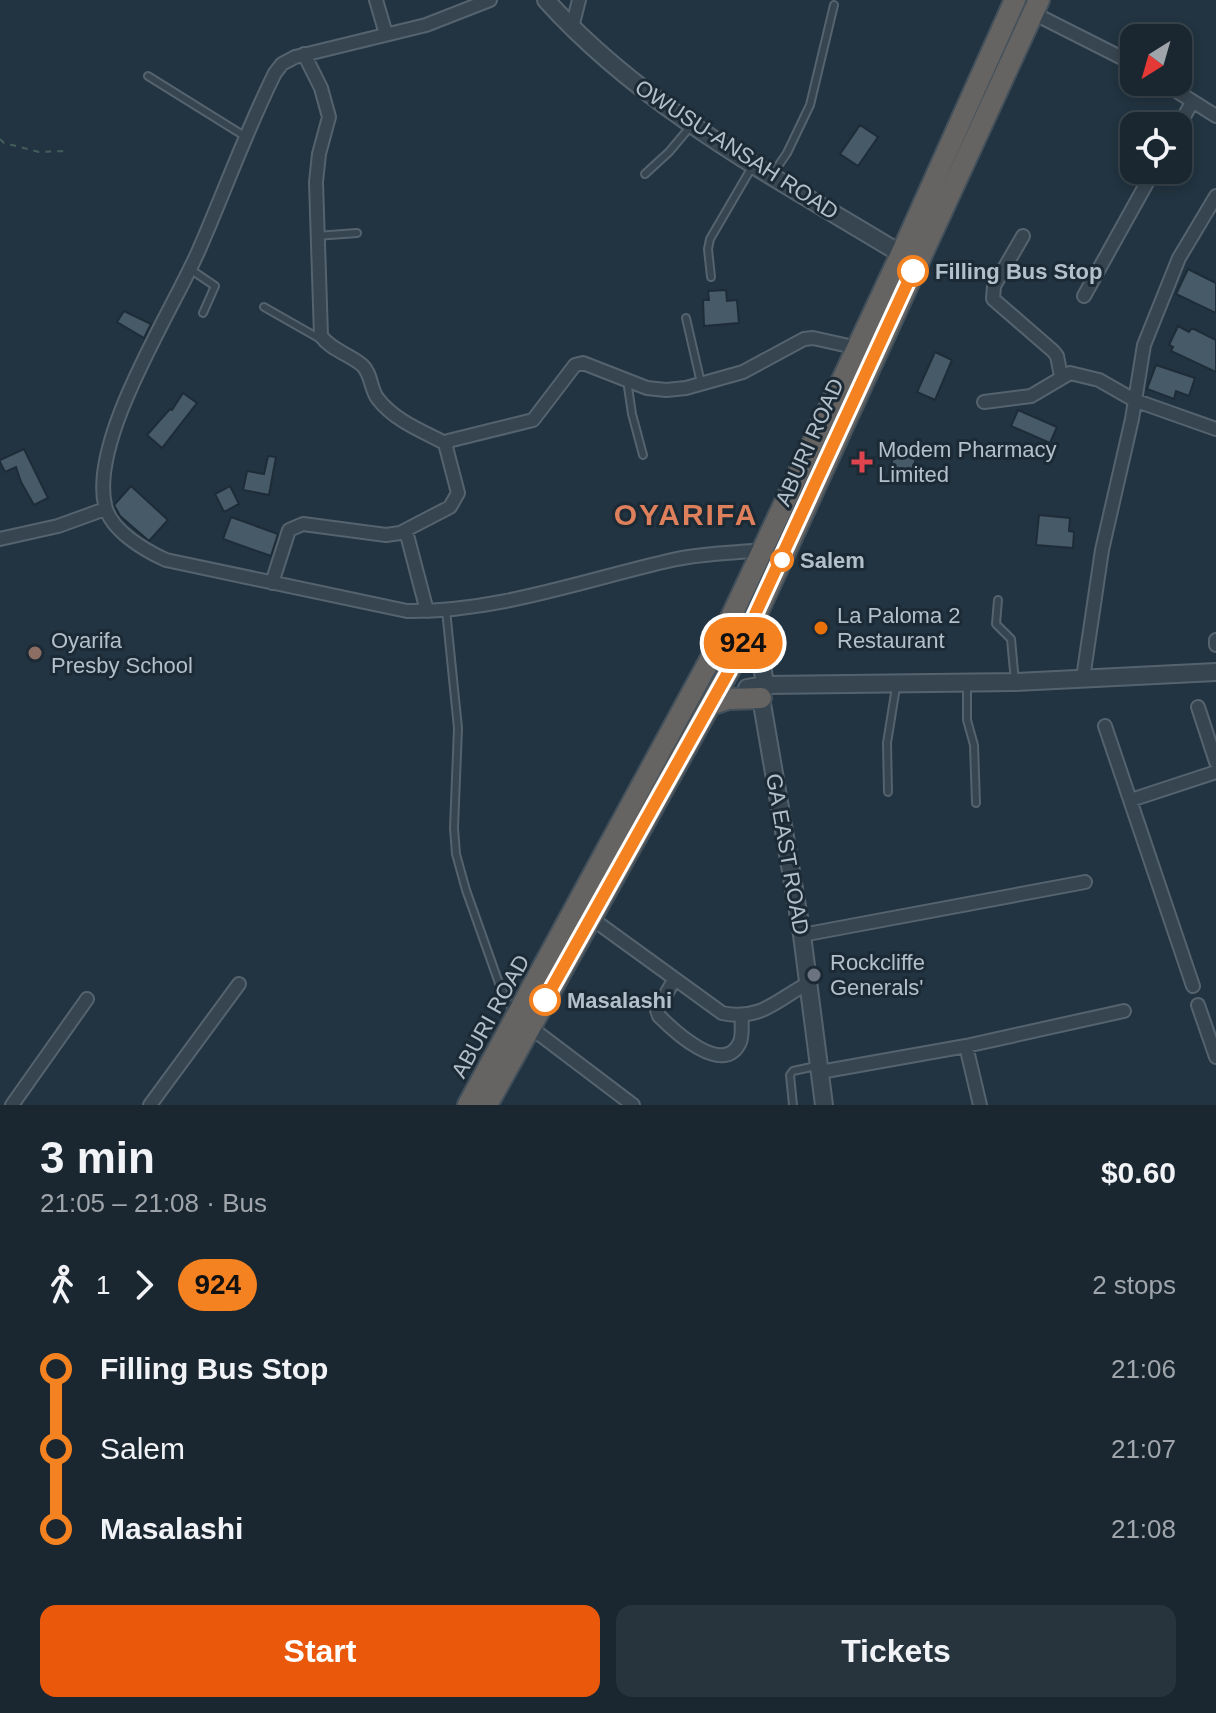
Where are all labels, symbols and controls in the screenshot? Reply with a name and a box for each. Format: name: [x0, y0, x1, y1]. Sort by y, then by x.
north arrow: [1120, 24, 1192, 96]
map controls: [1120, 24, 1192, 184]
street label: OWUSU-ANSAH ROAD: [630, 74, 843, 224]
button: locate: [1120, 112, 1192, 184]
marker: Filling Bus Stop: [898, 256, 928, 286]
place label: Filling Bus Stop: [935, 259, 1102, 284]
street label: ABURI ROAD: [770, 375, 849, 510]
place label: Modem Pharmacy Limited: [878, 437, 1057, 487]
marker: Modem Pharmacy Limited: [853, 453, 871, 471]
district label: OYARIFA: [614, 498, 758, 531]
place label: Salem: [800, 548, 865, 573]
marker: Salem: [771, 549, 793, 571]
place label: La Paloma 2 Restaurant: [837, 603, 961, 653]
line badge: 924: [697, 617, 789, 669]
marker: La Paloma 2 Restaurant: [812, 619, 830, 637]
text: 924: [720, 627, 766, 658]
place label: Oyarifa Presby School: [51, 628, 193, 678]
marker: Oyarifa Presby School: [26, 644, 44, 662]
street label: GA EAST ROAD: [761, 771, 814, 937]
street label: ABURI ROAD: [446, 950, 535, 1082]
place label: Rockcliffe Generals': [830, 950, 925, 1000]
marker: Rockcliffe Generals': [805, 966, 823, 984]
marker: Masalashi: [530, 985, 560, 1015]
place label: Masalashi: [567, 988, 672, 1013]
text: 3 min: [40, 1133, 155, 1182]
text: $0.60: [1101, 1156, 1176, 1189]
text: 21:05 – 21:08 · Bus: [40, 1188, 267, 1218]
icon: walk: [40, 1263, 84, 1307]
icon: forward: [122, 1263, 166, 1307]
text: 924: [194, 1269, 241, 1300]
text: 1: [96, 1270, 110, 1300]
text: 2 stops: [1092, 1270, 1176, 1300]
text: Filling Bus Stop: [100, 1352, 328, 1385]
text: 21:06: [1111, 1354, 1176, 1384]
text: Salem: [100, 1432, 185, 1465]
text: 21:07: [1111, 1434, 1176, 1464]
text: Masalashi: [100, 1512, 243, 1545]
text: 21:08: [1111, 1514, 1176, 1544]
button: Start: [40, 1605, 600, 1697]
button: Tickets: [616, 1605, 1176, 1697]

